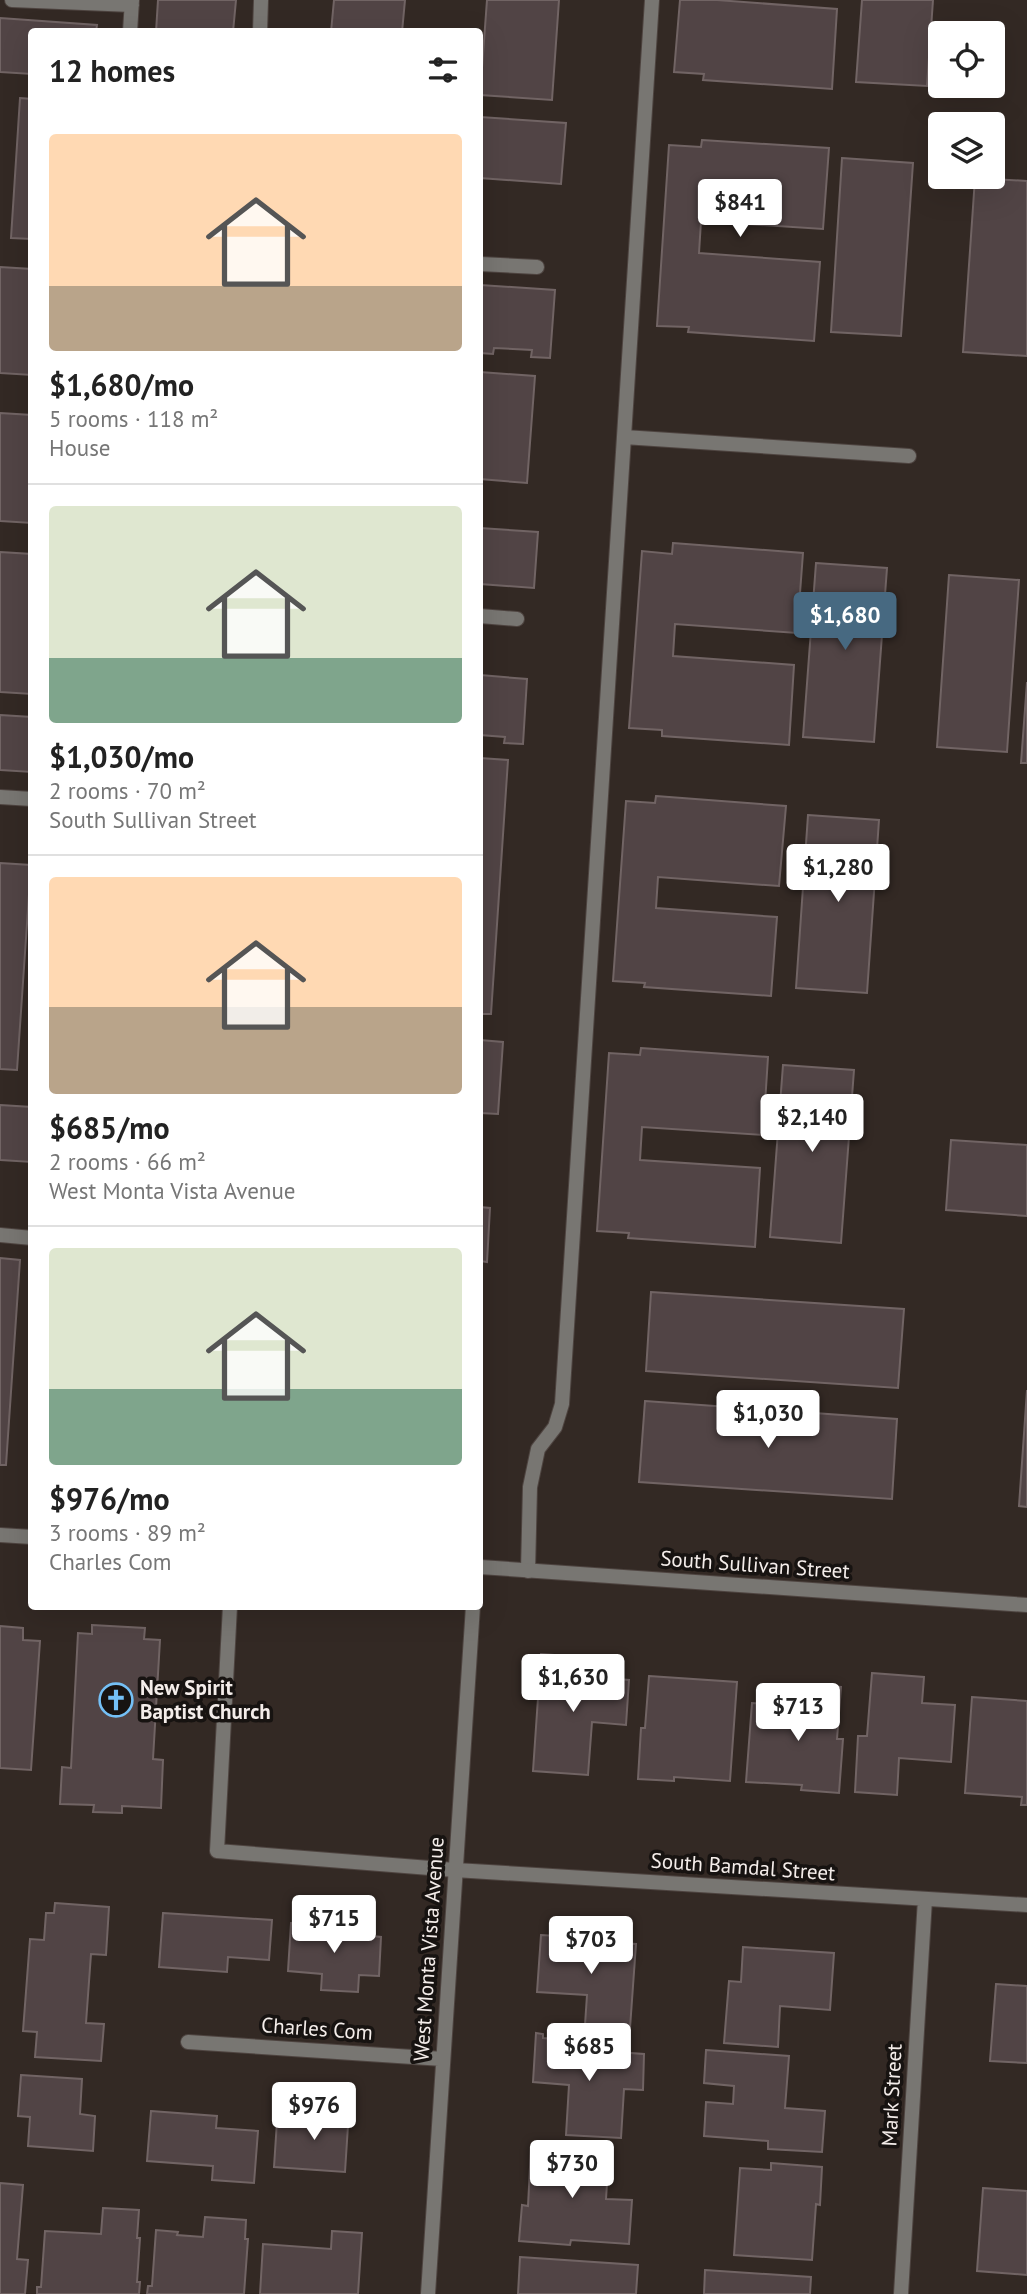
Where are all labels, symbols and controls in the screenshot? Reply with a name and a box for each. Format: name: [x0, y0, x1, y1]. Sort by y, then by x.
map controls: [928, 21, 1005, 189]
button: locate: [928, 21, 1005, 98]
text: 12 homes: [49, 51, 175, 90]
icon: filters: [424, 51, 462, 89]
button: layers: [928, 112, 1005, 189]
icon: home: [193, 179, 319, 305]
pin: $841: [699, 180, 781, 239]
text: $841: [714, 187, 766, 216]
text: $1,680/mo: [49, 365, 194, 404]
text: 5 rooms · 118 m²: [49, 404, 218, 433]
text: House: [49, 433, 111, 462]
icon: home: [193, 551, 319, 677]
pin: $1,680: [788, 592, 902, 652]
text: $1,680: [809, 600, 881, 629]
text: $1,030/mo: [49, 737, 194, 776]
text: 2 rooms · 70 m²: [49, 776, 206, 805]
text: South Sullivan Street: [49, 805, 257, 834]
pin: $1,280: [781, 844, 895, 904]
text: $1,280: [802, 852, 874, 881]
icon: home: [193, 922, 319, 1048]
pin: $2,140: [755, 1094, 869, 1154]
text: $2,140: [776, 1102, 848, 1131]
text: $685/mo: [49, 1108, 170, 1147]
text: 2 rooms · 66 m²: [49, 1147, 206, 1176]
text: West Monta Vista Avenue: [49, 1176, 296, 1205]
icon: home: [193, 1293, 319, 1419]
pin: $1,030: [711, 1390, 825, 1450]
text: $1,030: [732, 1398, 804, 1427]
text: $976/mo: [49, 1479, 170, 1518]
text: 3 rooms · 89 m²: [49, 1518, 206, 1547]
street label: South Sullivan Street: [660, 1544, 851, 1585]
text: Charles Com: [49, 1547, 172, 1576]
pin: $1,630: [516, 1654, 630, 1714]
text: $1,630: [537, 1662, 609, 1691]
place label: New Spirit Baptist Church: [140, 1674, 271, 1725]
church icon: New Spirit Baptist Church: [97, 1681, 135, 1719]
pin: $713: [757, 1684, 839, 1743]
text: $713: [772, 1691, 824, 1720]
street label: West Monta Vista Avenue: [407, 1836, 450, 2062]
street label: South Bamdal Street: [650, 1847, 836, 1886]
pin: $715: [293, 1896, 375, 1955]
text: $715: [308, 1903, 360, 1932]
pin: $703: [550, 1916, 632, 1976]
text: $703: [565, 1924, 617, 1953]
street label: Charles Com: [260, 2011, 374, 2046]
pin: $685: [548, 2024, 630, 2083]
text: $685: [563, 2031, 615, 2060]
street label: Mark Street: [875, 2043, 908, 2147]
pin: $976: [273, 2082, 355, 2142]
text: $976: [288, 2090, 340, 2119]
pin: $730: [531, 2140, 613, 2200]
text: $730: [546, 2148, 598, 2177]

